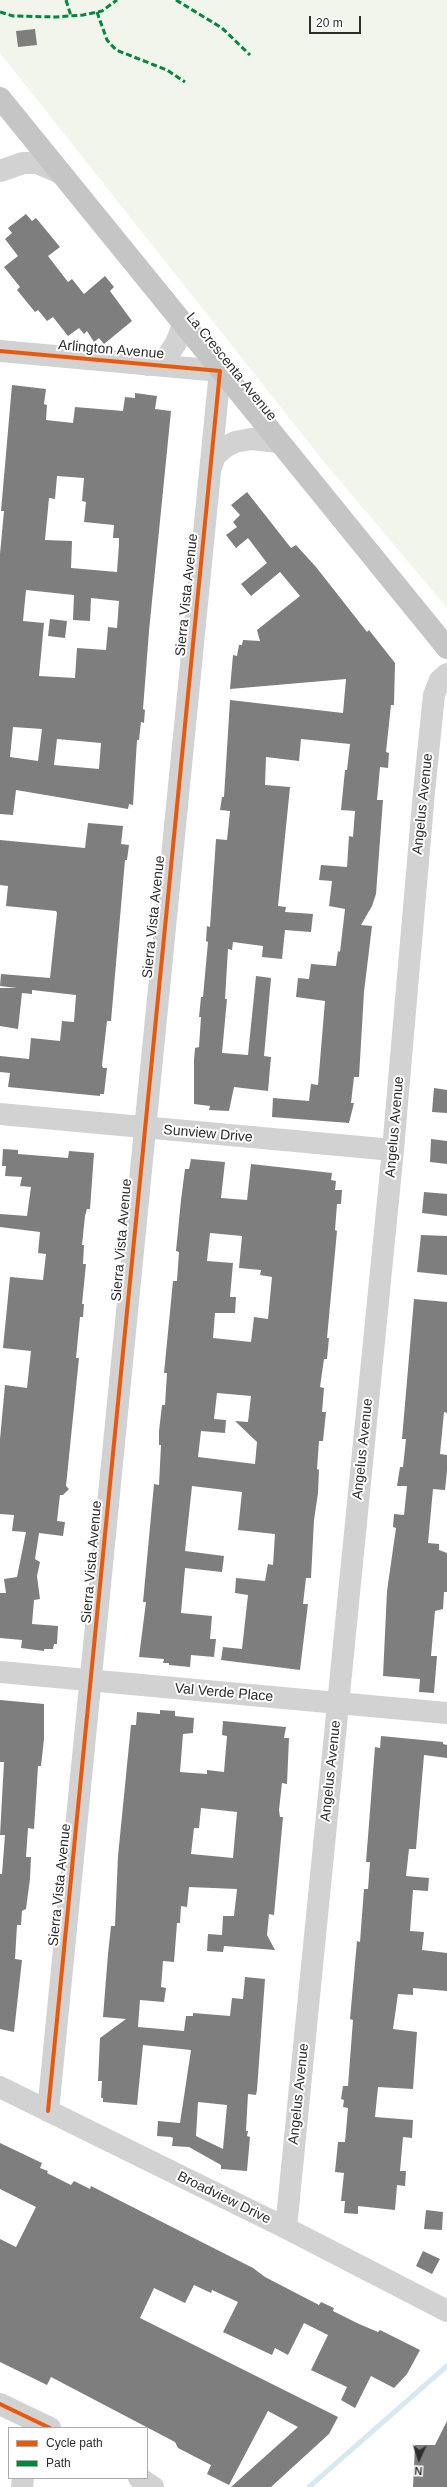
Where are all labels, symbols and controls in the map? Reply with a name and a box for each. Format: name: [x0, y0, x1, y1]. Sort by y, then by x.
scale bar: [311, 8, 363, 34]
text: 20 m: [316, 16, 343, 30]
street label: La Crescenta Avenue: [182, 309, 280, 425]
street label: Arlington Avenue: [57, 337, 165, 363]
street label: Sierra Vista Avenue: [172, 533, 202, 657]
street label: Angelus Avenue: [409, 753, 437, 855]
street label: Sierra Vista Avenue: [139, 855, 169, 979]
street label: Angelus Avenue: [382, 1076, 408, 1178]
street label: Sunview Drive: [163, 1122, 253, 1146]
street label: Sierra Vista Avenue: [108, 1178, 136, 1302]
street label: Angelus Avenue: [349, 1398, 377, 1500]
street label: Sierra Vista Avenue: [78, 1500, 106, 1624]
street label: Val Verde Place: [174, 1680, 274, 1706]
street label: Angelus Avenue: [317, 1720, 345, 1822]
street label: Sierra Vista Avenue: [45, 1823, 75, 1947]
street label: Angelus Avenue: [285, 2043, 313, 2145]
street label: Broadview Drive: [175, 2168, 273, 2228]
legend: [8, 2427, 148, 2479]
text: Cycle path: [46, 2436, 103, 2450]
north arrow: [399, 2439, 439, 2479]
text: Path: [46, 2456, 71, 2470]
text: N: [414, 2465, 423, 2477]

